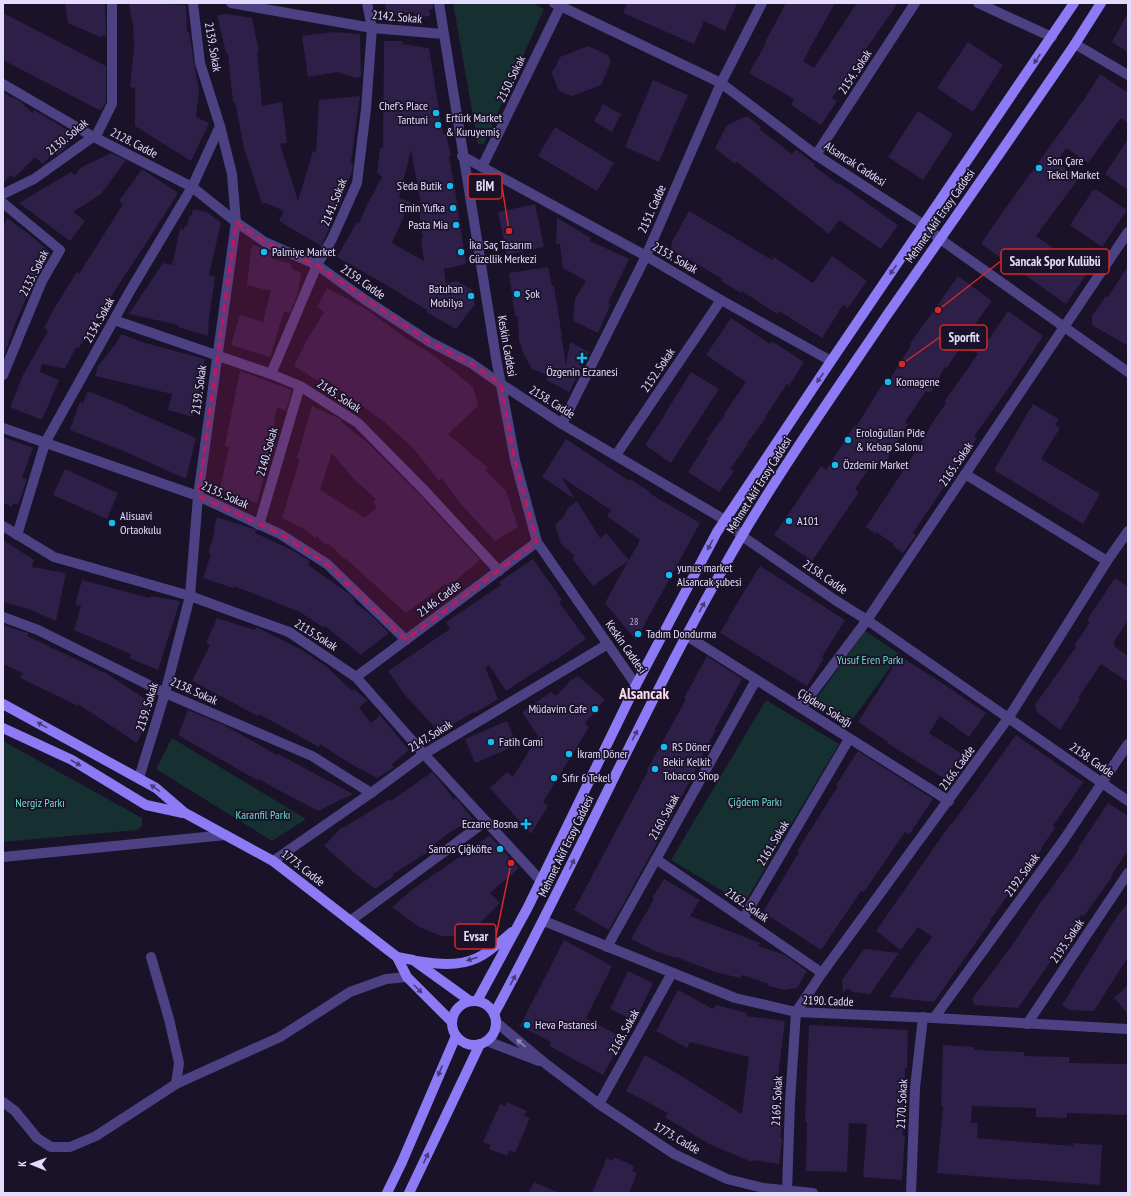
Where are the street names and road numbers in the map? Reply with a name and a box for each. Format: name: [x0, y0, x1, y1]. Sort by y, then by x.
street label: 2142. Sokak: [372, 7, 423, 26]
street label: 2139. Sokak: [202, 21, 225, 73]
street label: 2154. Sokak: [835, 46, 875, 97]
street label: 2150. Sokak: [493, 53, 528, 105]
street label: 2130. Sokak: [43, 115, 91, 158]
street label: 2128. Cadde: [108, 124, 160, 161]
street label: Alsancak Caddesi: [822, 138, 889, 189]
street label: Mehmet Akif Ersoy Caddesi: [902, 166, 978, 266]
street label: 2141. Sokak: [317, 176, 350, 228]
street label: 2151. Cadde: [634, 182, 669, 235]
street label: 2153. Sokak: [650, 239, 701, 277]
street label: 2133. Sokak: [16, 247, 52, 298]
street label: 2159. Cadde: [338, 261, 389, 302]
street label: 2134. Sokak: [80, 294, 117, 345]
street label: Keskin Caddesi: [495, 314, 520, 378]
street label: 2152. Sokak: [637, 345, 678, 395]
street label: 2139. Sokak: [188, 364, 209, 416]
street label: 2145. Sokak: [314, 376, 365, 416]
street label: 2158. Cadde: [527, 382, 578, 421]
street label: 2140. Sokak: [252, 425, 281, 478]
street label: Mehmet Akif Ersoy Caddesi: [723, 434, 794, 536]
street label: 2165. Sokak: [935, 439, 976, 489]
street label: 2135. Sokak: [199, 478, 251, 512]
street label: 2158. Cadde: [800, 556, 851, 597]
street label: 2146. Cadde: [414, 577, 464, 620]
street label: 2115.Sokak: [292, 615, 341, 654]
street label: Keskin Caddesi: [603, 617, 650, 676]
street label: 2138. Sokak: [168, 674, 220, 708]
street label: 2139. Sokak: [132, 680, 161, 733]
street label: Çiğdem Sokağı: [795, 685, 855, 730]
street label: 2147. Sokak: [405, 716, 455, 755]
street label: 2158. Cadde: [1067, 739, 1118, 780]
street label: 2166. Cadde: [936, 743, 978, 793]
street label: 2160. Sokak: [645, 791, 682, 842]
street label: Mehmet Akif Ersoy Caddesi: [534, 793, 597, 899]
street label: 2161. Sokak: [753, 817, 792, 868]
street label: 1773. Cadde: [279, 846, 328, 889]
street label: 2192. Sokak: [1001, 850, 1043, 899]
street label: 2162. Sokak: [723, 884, 772, 925]
street label: 2193. Sokak: [1046, 916, 1087, 966]
street label: 2190. Cadde: [802, 992, 854, 1009]
street label: 2168. Sokak: [605, 1006, 642, 1057]
street label: 2169. Sokak: [768, 1075, 785, 1126]
street label: 2170. Sokak: [893, 1078, 910, 1129]
street label: 1773. Cadde: [651, 1118, 703, 1157]

